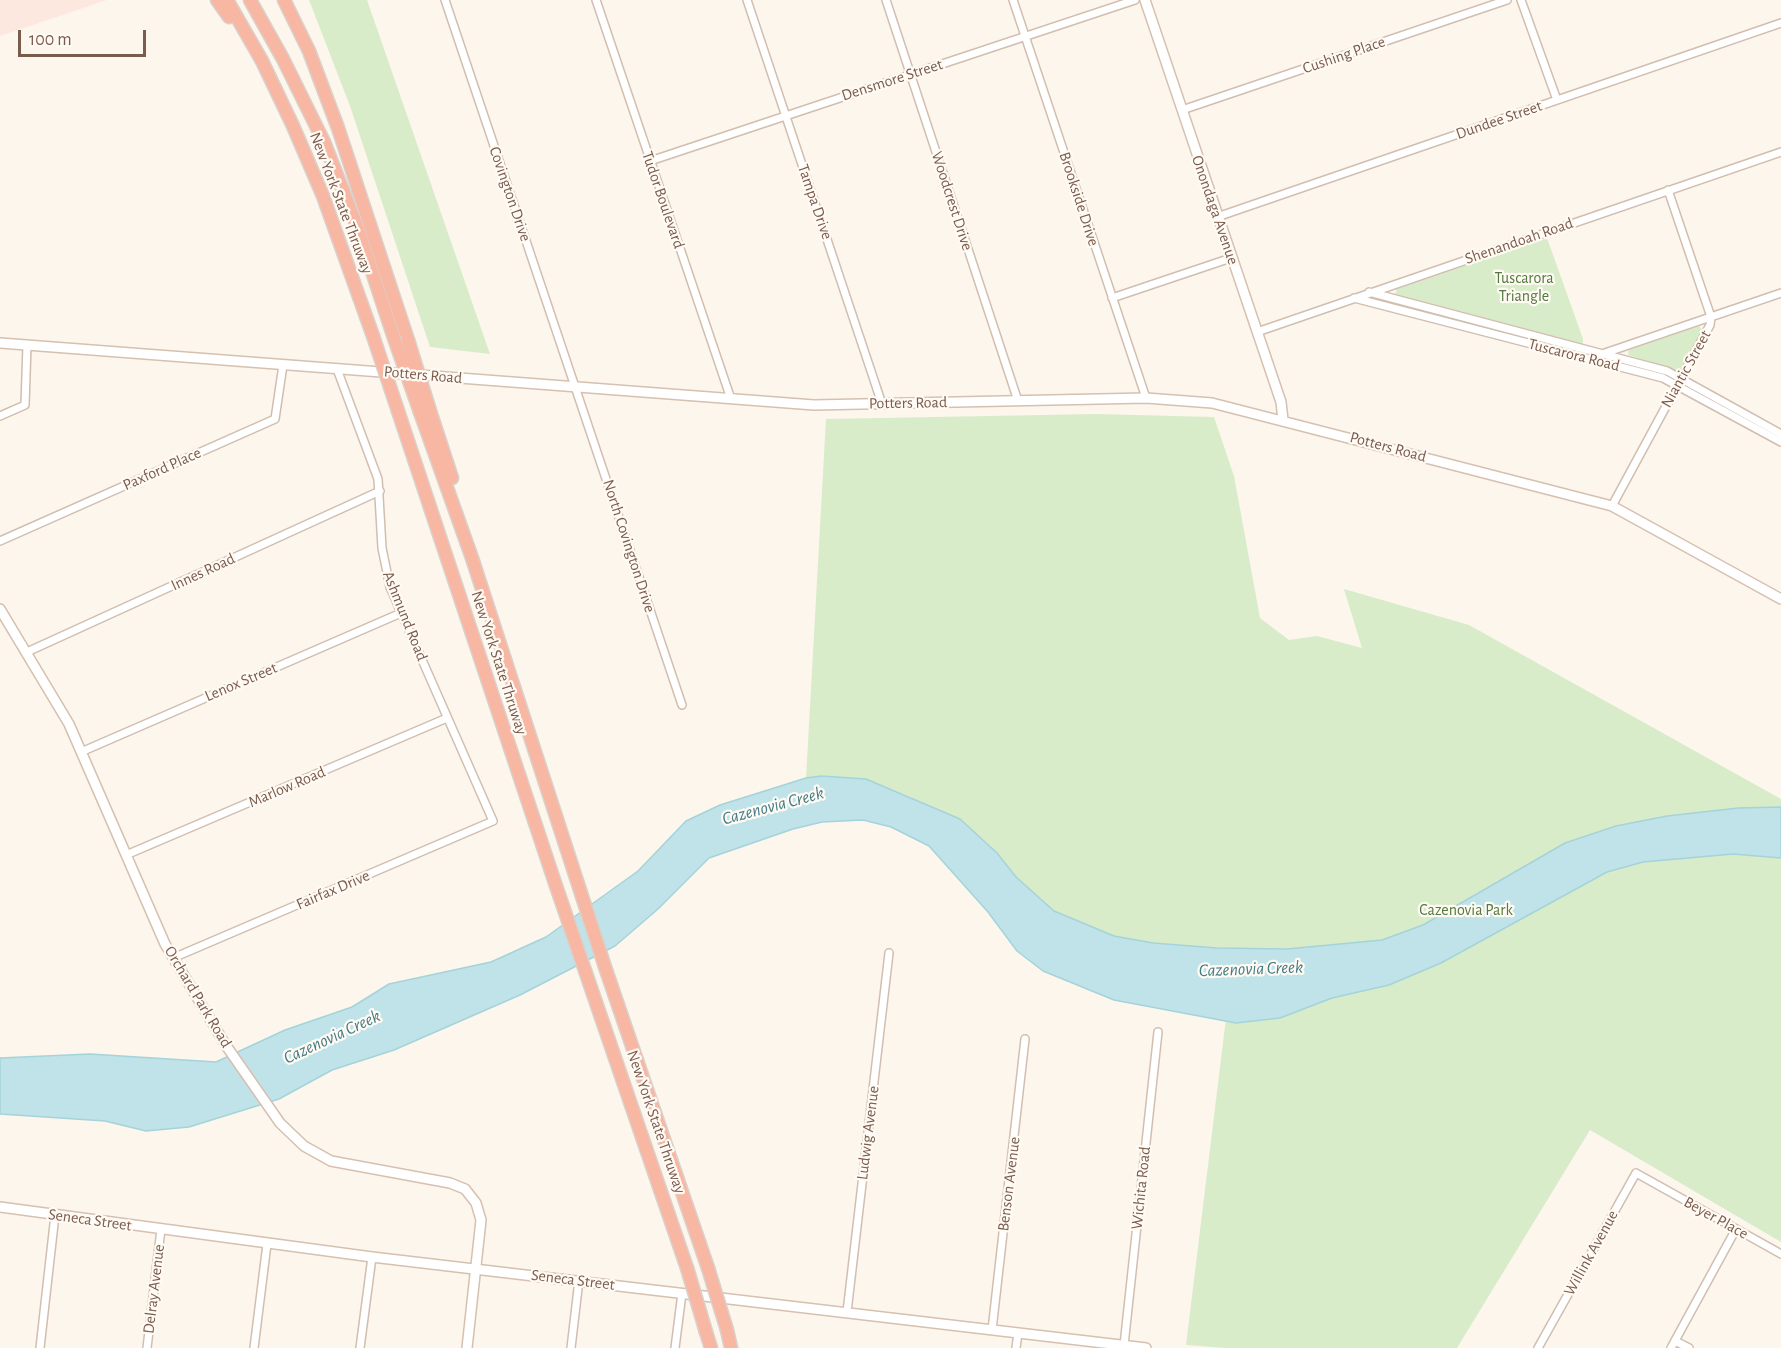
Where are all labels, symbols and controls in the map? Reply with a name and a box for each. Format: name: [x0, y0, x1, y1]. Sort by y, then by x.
scale bar: [21, 18, 148, 56]
text: 100 m: [29, 31, 72, 49]
street label: Cushing Place: [1300, 32, 1388, 78]
street label: Densmore Street: [839, 55, 945, 105]
street label: Dundee Street: [1453, 96, 1545, 144]
street label: New York State Thruway: [305, 129, 377, 277]
street label: Covington Drive: [485, 144, 535, 244]
street label: Tudor Boulevard: [637, 149, 689, 251]
street label: Woodcrest Drive: [927, 149, 977, 253]
street label: Brookside Drive: [1055, 149, 1103, 249]
street label: Onondaga Avenue: [1187, 153, 1243, 267]
street label: Tampa Drive: [793, 162, 837, 242]
street label: Shenandoah Road: [1462, 214, 1576, 268]
park label: Tuscarora Triangle: [1494, 268, 1554, 306]
street label: Niantic Street: [1657, 327, 1715, 411]
street label: Tuscarora Road: [1526, 334, 1622, 376]
street label: Potters Road: [383, 362, 463, 388]
street label: Potters Road: [869, 393, 947, 413]
street label: Potters Road: [1348, 428, 1428, 466]
street label: Paxford Place: [120, 443, 204, 495]
street label: North Covington Drive: [598, 477, 660, 615]
street label: Innes Road: [168, 549, 238, 595]
street label: Ashmund Road: [378, 568, 432, 664]
street label: New York State Thruway: [467, 589, 531, 737]
street label: Lenox Street: [202, 658, 280, 706]
street label: Marlow Road: [246, 762, 328, 812]
water label: Cazenovia Creek: [720, 782, 826, 830]
street label: Fairfax Drive: [293, 866, 373, 914]
park label: Cazenovia Park: [1419, 900, 1513, 920]
street label: Orchard Park Road: [160, 943, 236, 1051]
water label: Cazenovia Creek: [1198, 956, 1304, 982]
water label: Cazenovia Creek: [280, 1005, 384, 1069]
street label: New York State Thruway: [622, 1048, 690, 1196]
street label: Ludwig Avenue: [853, 1085, 883, 1181]
street label: Benson Avenue: [994, 1136, 1024, 1232]
street label: Wichita Road: [1127, 1145, 1155, 1231]
street label: Beyer Place: [1680, 1192, 1752, 1244]
street label: Seneca Street: [47, 1205, 133, 1235]
street label: Willink Avenue: [1560, 1207, 1622, 1299]
street label: Delray Avenue: [139, 1243, 169, 1335]
street label: Seneca Street: [530, 1265, 616, 1295]

